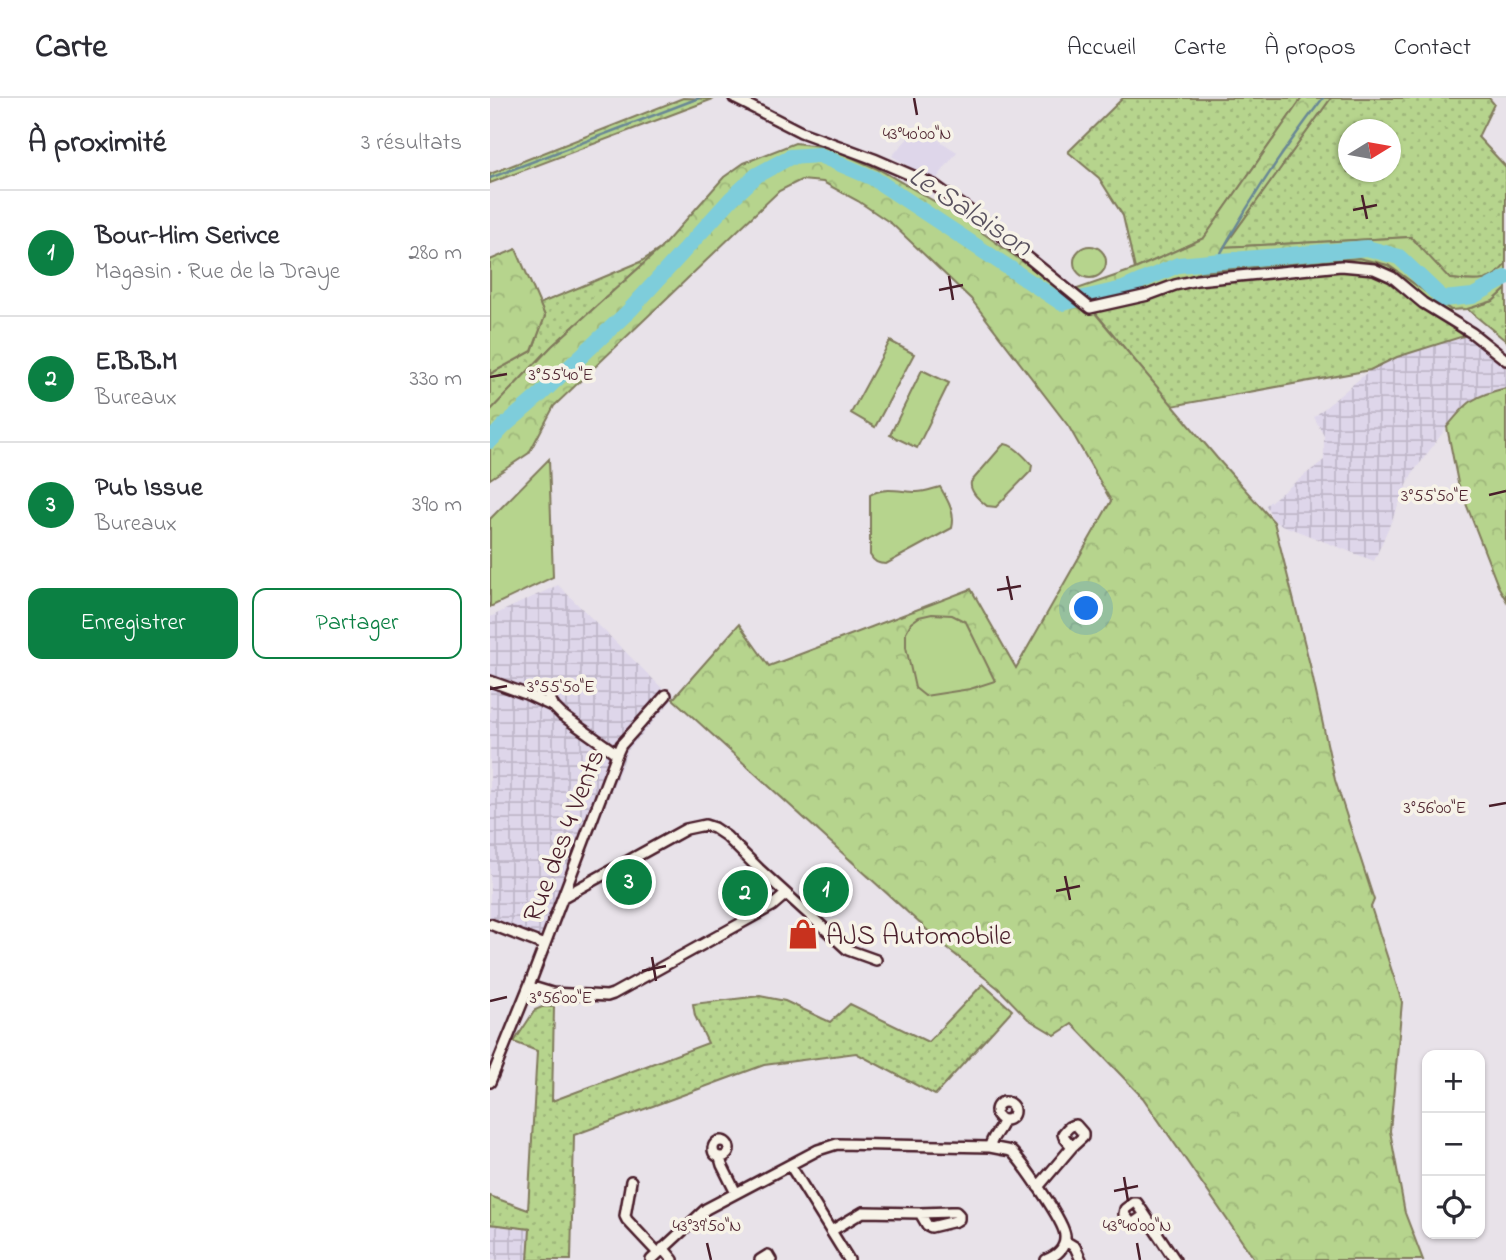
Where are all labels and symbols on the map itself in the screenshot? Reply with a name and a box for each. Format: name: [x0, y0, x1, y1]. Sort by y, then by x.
north arrow: [1338, 119, 1401, 182]
text: 43°40'00"N: [883, 122, 951, 148]
water label: Le Salaison: [899, 156, 1041, 270]
text: 3°55'40"E: [528, 363, 594, 389]
text: 3°55'50"E: [1401, 484, 1469, 510]
your location: [1069, 591, 1103, 625]
text: 3°55'50"E: [527, 675, 595, 701]
street label: Rue des 4 Vents: [513, 744, 617, 929]
text: 3°56'00"E: [1403, 796, 1467, 822]
pin: 3: [606, 856, 652, 908]
pin: 1: [803, 864, 849, 916]
pin: 2: [722, 867, 768, 919]
shop icon: AJS Automobile: [786, 917, 820, 951]
place label: AJS Automobile: [826, 917, 1012, 958]
text: 3°56'00"E: [529, 986, 593, 1012]
text: 43°39'50"N: [673, 1214, 741, 1240]
text: 43°40'00"N: [1103, 1214, 1171, 1240]

